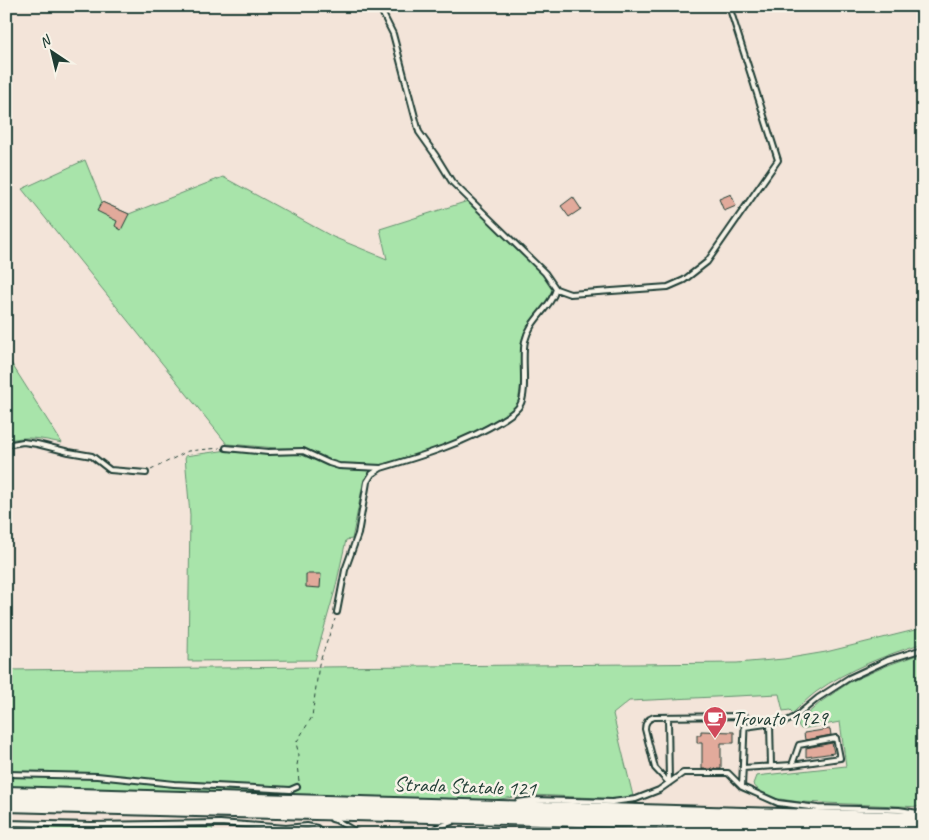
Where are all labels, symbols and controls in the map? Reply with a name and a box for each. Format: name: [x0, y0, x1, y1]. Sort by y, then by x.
north arrow: [28, 28, 78, 78]
text: N: [36, 31, 55, 51]
cafe icon: Trovato 1929: [702, 705, 728, 739]
place label: Trovato 1929: [732, 705, 829, 731]
street label: Strada Statale 121: [393, 771, 538, 802]

